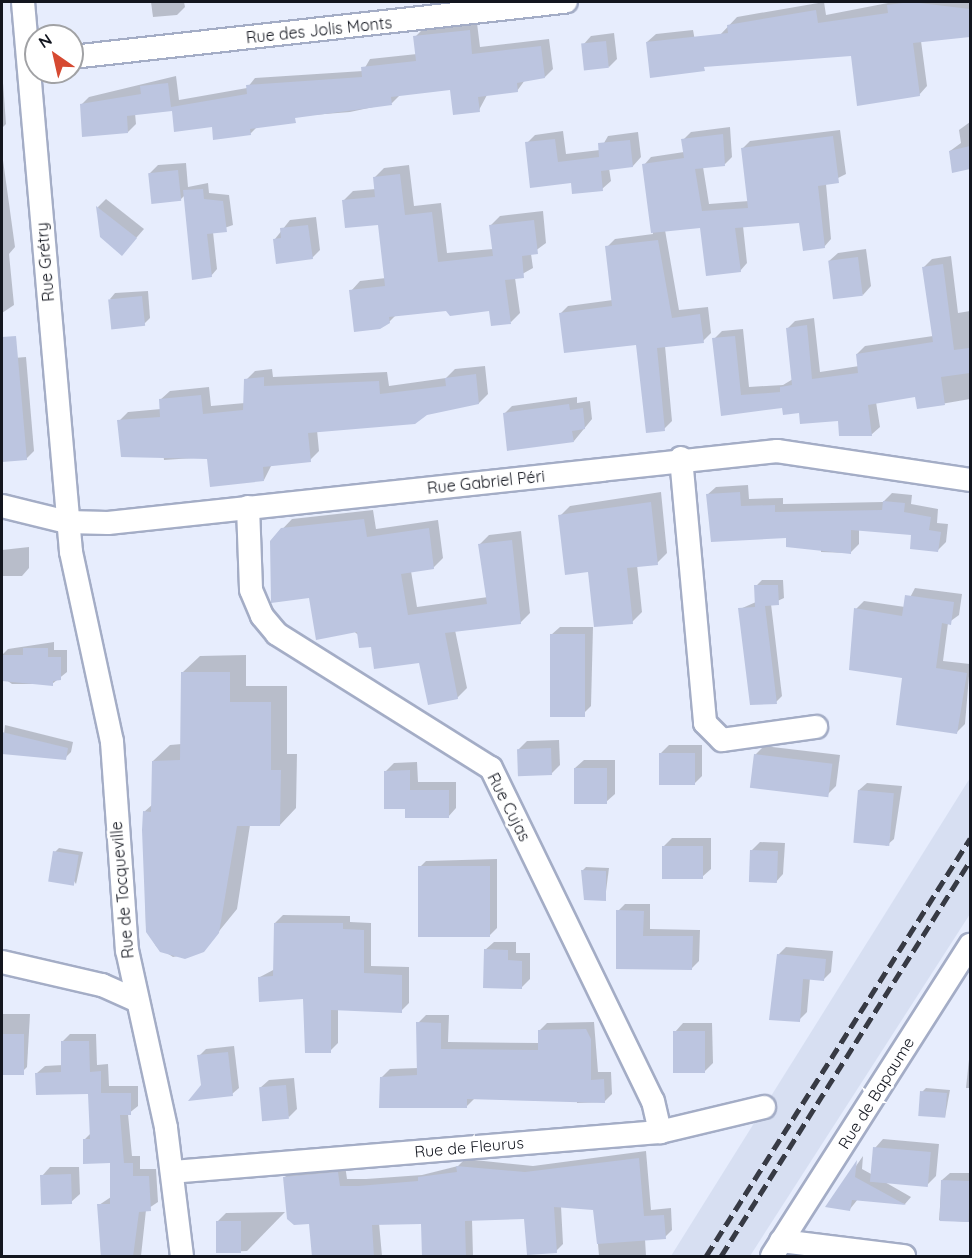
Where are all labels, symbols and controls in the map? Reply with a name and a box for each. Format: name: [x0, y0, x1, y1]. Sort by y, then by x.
street label: Rue des Jolis Monts: [245, 13, 393, 47]
north arrow: [24, 24, 84, 84]
text: N: [35, 29, 56, 52]
street label: Rue Grétry: [32, 221, 58, 303]
street label: Rue Gabriel Péri: [426, 466, 546, 498]
street label: Rue Cujas: [484, 770, 534, 844]
street label: Rue de Tocqueville: [106, 821, 138, 959]
street label: Rue de Bapaume: [834, 1034, 918, 1152]
street label: Rue de Fleurus: [414, 1133, 524, 1161]

